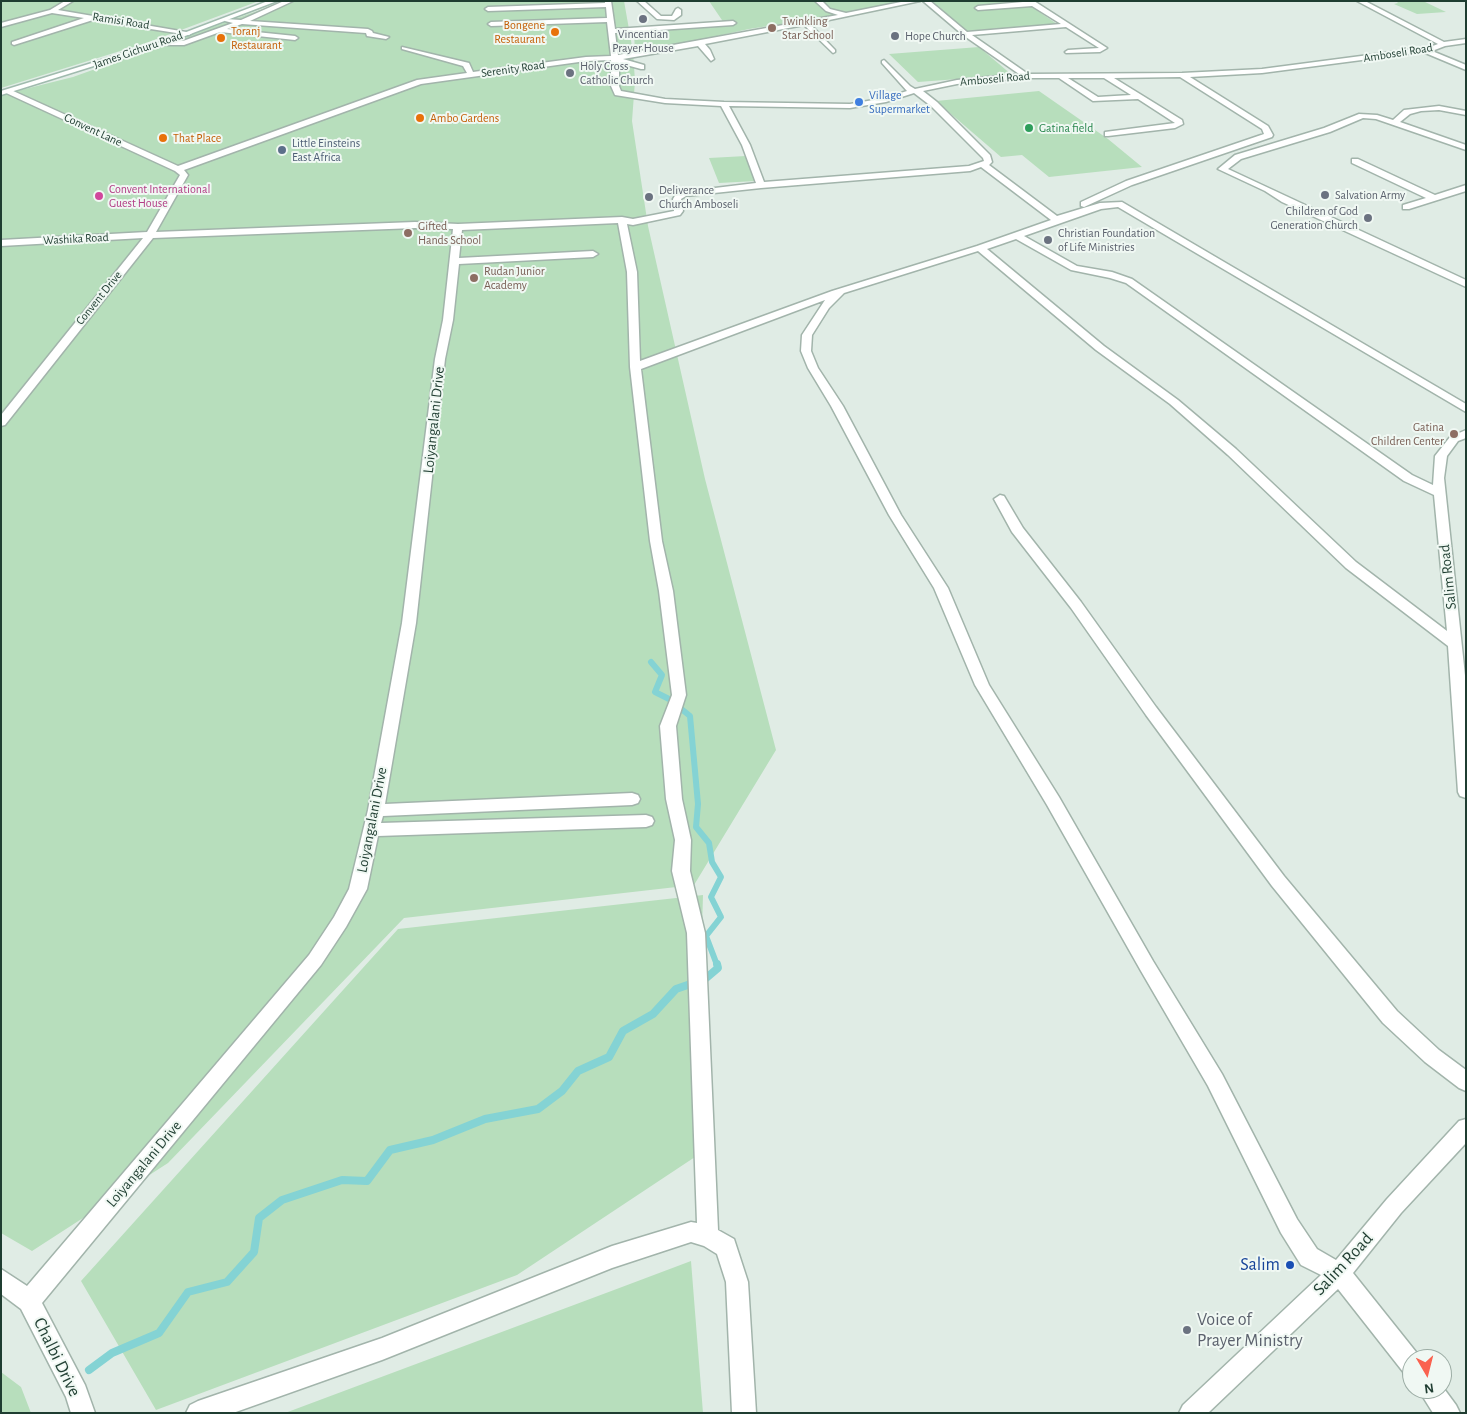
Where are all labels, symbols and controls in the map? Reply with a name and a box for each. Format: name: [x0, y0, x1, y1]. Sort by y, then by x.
street label: Ramisi Road: [91, 9, 151, 33]
marker: Vincentian Prayer House: [637, 13, 649, 25]
place label: Twinkling Star School: [782, 14, 834, 42]
place label: Bongene Restaurant: [494, 18, 545, 46]
marker: Twinkling Star School: [766, 22, 778, 34]
place label: Toranj Restaurant: [231, 24, 282, 52]
marker: Bongene Restaurant: [549, 26, 561, 38]
place label: Vincentian Prayer House: [612, 27, 674, 55]
street label: James Gichuru Road: [92, 28, 184, 72]
place label: Hope Church: [905, 29, 966, 43]
marker: Hope Church: [889, 30, 901, 42]
marker: Toranj Restaurant: [215, 32, 227, 44]
street label: Amboseli Road: [1362, 40, 1434, 66]
street label: Serenity Road: [480, 57, 546, 81]
place label: Holy Cross Catholic Church: [580, 59, 653, 87]
marker: Holy Cross Catholic Church: [564, 67, 576, 79]
street label: Amboseli Road: [959, 69, 1031, 89]
place label: Village Supermarket: [869, 88, 930, 116]
marker: Village Supermarket: [853, 96, 865, 108]
street label: Convent Lane: [62, 110, 124, 150]
place label: Ambo Gardens: [430, 111, 499, 125]
marker: Ambo Gardens: [414, 112, 426, 124]
place label: Gatina field: [1039, 121, 1093, 135]
marker: Gatina field: [1023, 122, 1035, 134]
place label: That Place: [173, 131, 221, 145]
marker: That Place: [157, 132, 169, 144]
place label: Little Einsteins East Africa: [292, 136, 360, 164]
marker: Little Einsteins East Africa: [276, 144, 288, 156]
place label: Convent International Guest House: [109, 182, 210, 210]
place label: Deliverance Church Amboseli: [659, 183, 738, 211]
place label: Salvation Army: [1335, 188, 1405, 202]
marker: Salvation Army: [1319, 189, 1331, 201]
marker: Convent International Guest House: [93, 190, 105, 202]
marker: Deliverance Church Amboseli: [643, 191, 655, 203]
place label: Children of God Generation Church: [1271, 204, 1358, 232]
marker: Children of God Generation Church: [1362, 212, 1374, 224]
place label: Gifted Hands School: [418, 219, 481, 247]
place label: Christian Foundation of Life Ministries: [1058, 226, 1155, 254]
marker: Gifted Hands School: [402, 227, 414, 239]
street label: Washika Road: [43, 230, 109, 248]
marker: Christian Foundation of Life Ministries: [1042, 234, 1054, 246]
place label: Rudan Junior Academy: [484, 264, 545, 292]
street label: Convent Drive: [73, 268, 125, 328]
marker: Rudan Junior Academy: [468, 272, 480, 284]
street label: Loiyangalani Drive: [419, 366, 449, 474]
place label: Gatina Children Center: [1371, 420, 1444, 448]
marker: Gatina Children Center: [1448, 428, 1460, 440]
street label: Salim Road: [1436, 544, 1460, 610]
street label: Loiyangalani Drive: [353, 766, 391, 874]
street label: Loiyangalani Drive: [103, 1117, 185, 1211]
street label: Salim Road: [1308, 1228, 1378, 1300]
place label: Salim: [1240, 1254, 1280, 1276]
marker: Salim: [1284, 1259, 1296, 1271]
place label: Voice of Prayer Ministry: [1197, 1309, 1303, 1352]
street label: Chalbi Drive: [29, 1314, 85, 1400]
marker: Voice of Prayer Ministry: [1181, 1324, 1193, 1336]
north arrow: [1402, 1349, 1452, 1399]
text: N: [1423, 1380, 1435, 1395]

